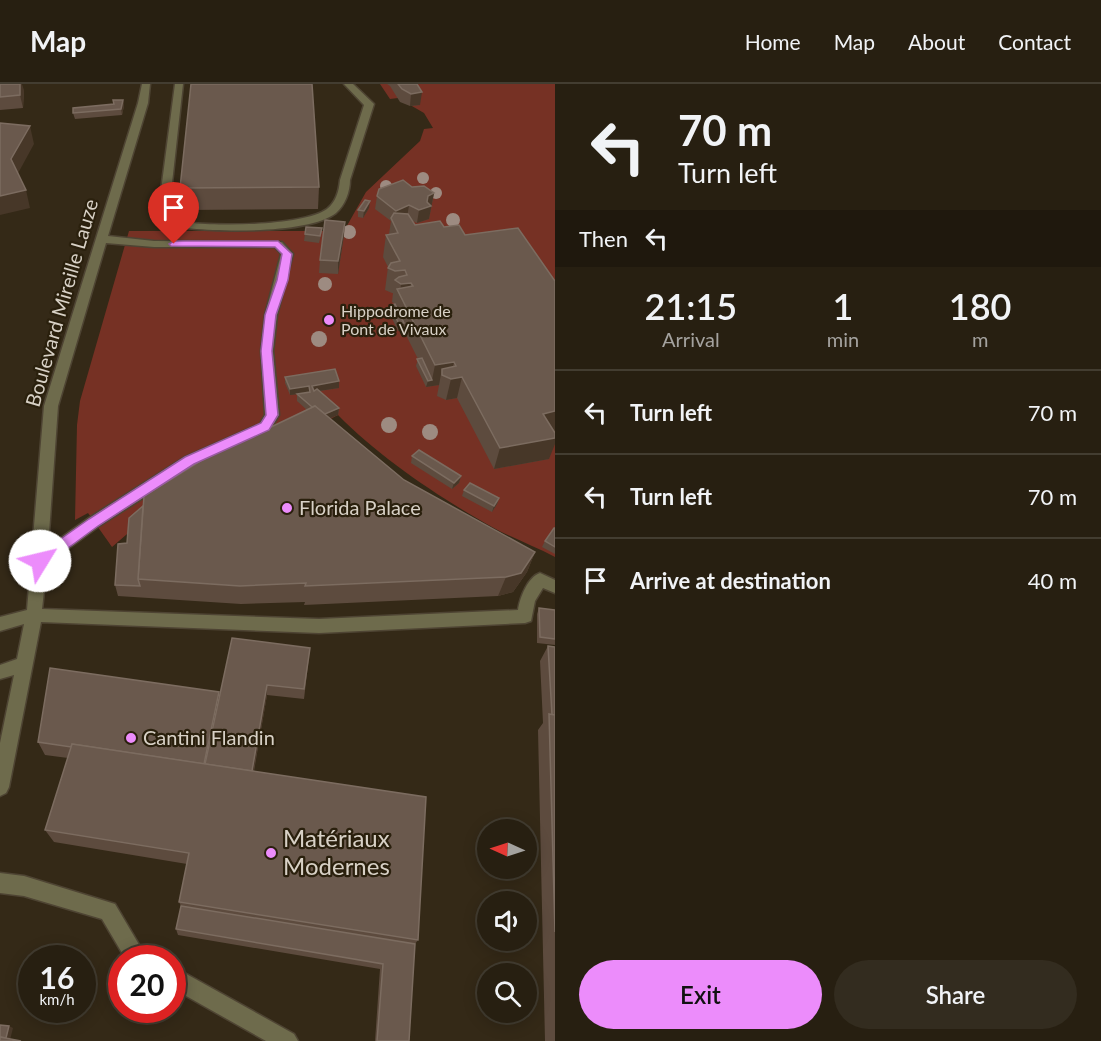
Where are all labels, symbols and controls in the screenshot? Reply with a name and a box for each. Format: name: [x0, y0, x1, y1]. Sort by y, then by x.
text: Map: [30, 24, 86, 58]
text: Home: [745, 29, 801, 54]
text: Map: [834, 29, 875, 54]
text: About: [908, 29, 965, 54]
text: Contact: [998, 29, 1071, 54]
text: 70 m: [678, 105, 772, 155]
icon: left: [579, 108, 657, 186]
text: Turn left: [678, 156, 777, 189]
pin: [148, 182, 199, 244]
icon: arrive: [157, 191, 190, 224]
street label: Boulevard Mireille Lauze: [20, 196, 102, 409]
icon: left: [640, 222, 673, 255]
text: Then: [579, 225, 628, 252]
text: 21:15: [645, 284, 737, 328]
text: 1: [833, 284, 853, 328]
text: 180: [949, 284, 1011, 328]
place label: Hippodrome de Pont de Vivaux: [341, 301, 451, 338]
marker: Hippodrome de Pont de Vivaux: [322, 313, 336, 327]
text: Arrival: [662, 327, 720, 351]
text: min: [827, 327, 859, 351]
text: m: [972, 327, 988, 351]
icon: left: [579, 396, 612, 429]
text: Turn left: [630, 399, 712, 426]
text: 70 m: [1028, 399, 1077, 426]
icon: left: [579, 480, 612, 513]
text: Turn left: [630, 483, 712, 510]
text: 70 m: [1028, 483, 1077, 510]
place label: Florida Palace: [299, 495, 421, 519]
marker: Florida Palace: [280, 501, 294, 515]
position arrow: [8, 529, 72, 593]
icon: arrive: [579, 564, 612, 597]
text: Arrive at destination: [630, 567, 831, 594]
text: 40 m: [1028, 567, 1077, 594]
place label: Cantini Flandin: [143, 725, 275, 749]
marker: Cantini Flandin: [124, 731, 138, 745]
north arrow: [477, 819, 537, 879]
map controls: [477, 819, 537, 1023]
place label: Matériaux Modernes: [283, 823, 390, 880]
marker: Matériaux Modernes: [264, 846, 278, 860]
button: sound: [477, 891, 537, 951]
speed limit sign: 20: [108, 945, 186, 1023]
text: 16: [40, 959, 74, 995]
button: Exit: [579, 960, 822, 1029]
button: Share: [834, 960, 1077, 1029]
button: search: [477, 963, 537, 1023]
text: km/h: [39, 990, 75, 1008]

